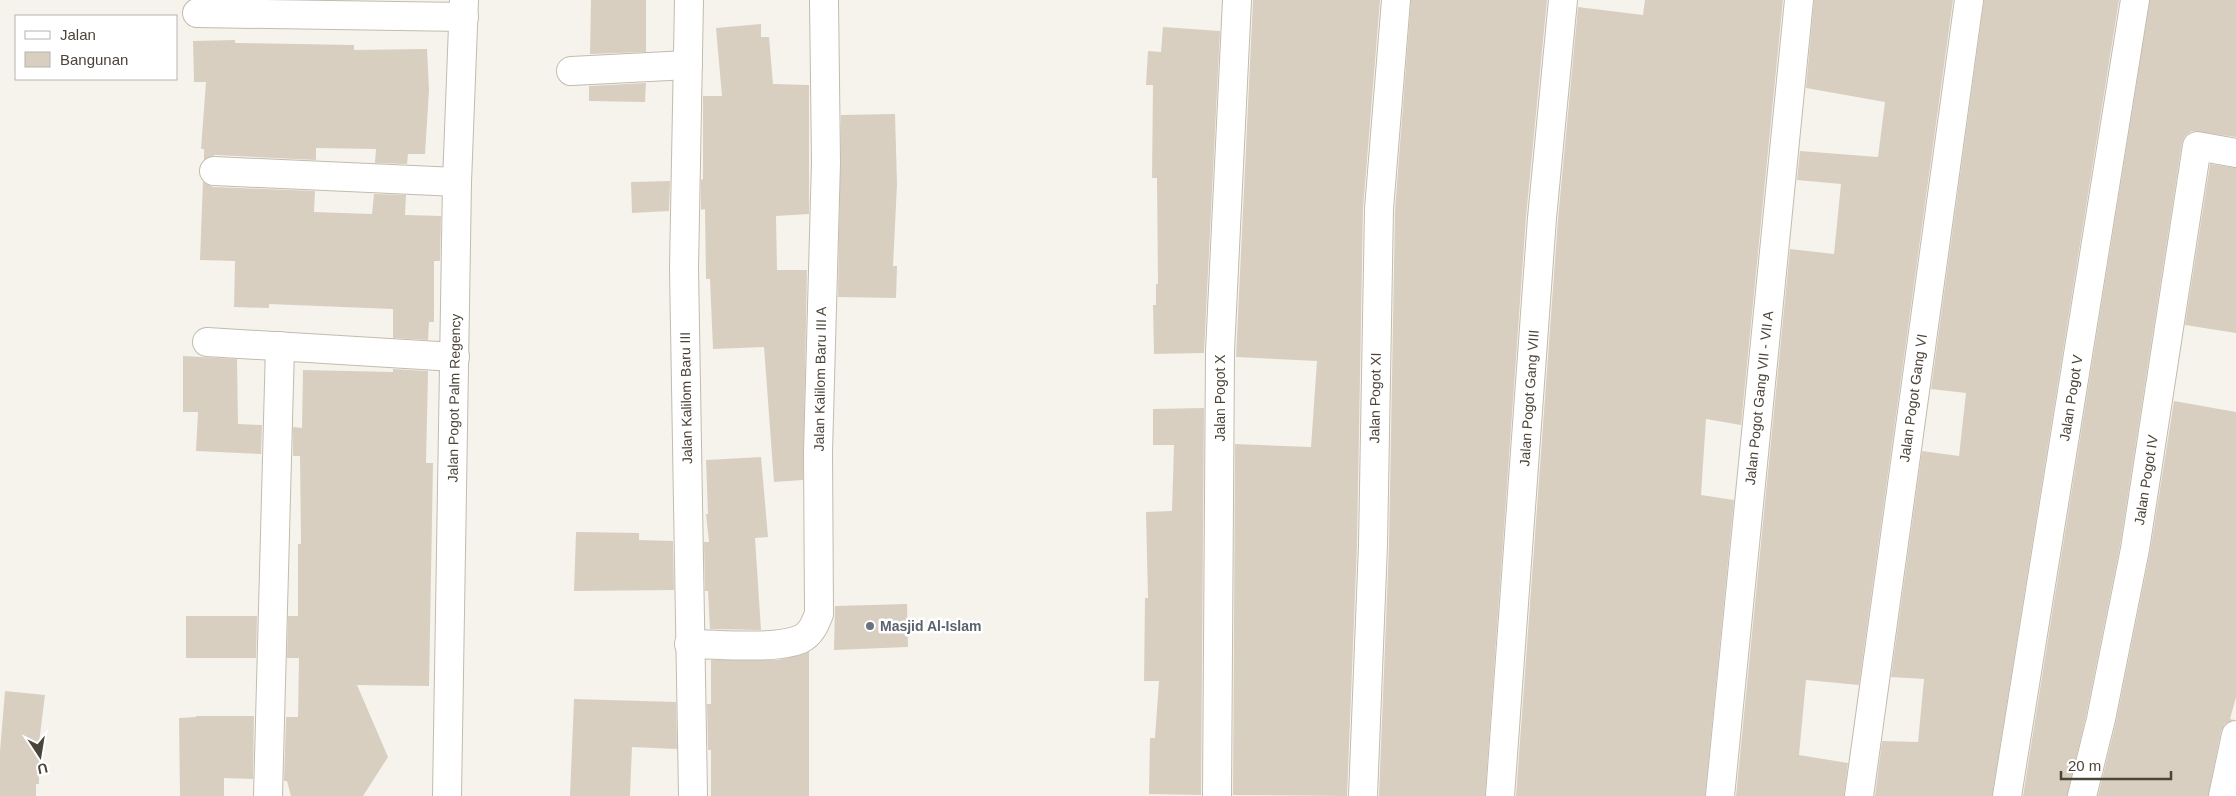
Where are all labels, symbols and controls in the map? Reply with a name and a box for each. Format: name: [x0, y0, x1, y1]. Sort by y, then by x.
legend: [15, 15, 178, 80]
text: Jalan: [60, 26, 96, 43]
text: Bangunan: [60, 51, 128, 68]
street label: Jalan Kalilom Baru III A: [811, 306, 829, 452]
street label: Jalan Pogot Gang VII - VII A: [1742, 309, 1776, 486]
street label: Jalan Pogot Palm Regency: [445, 313, 463, 483]
street label: Jalan Pogot Gang VIII: [1516, 329, 1542, 467]
street label: Jalan Kalilom Baru III: [677, 332, 695, 464]
street label: Jalan Pogot Gang VI: [1896, 333, 1930, 463]
street label: Jalan Pogot XI: [1366, 352, 1384, 444]
street label: Jalan Pogot V: [2056, 353, 2086, 442]
street label: Jalan Pogot X: [1212, 354, 1228, 442]
street label: Jalan Pogot IV: [2131, 433, 2161, 526]
place label: Masjid Al-Islam: [880, 618, 981, 634]
marker: Masjid Al-Islam: [864, 620, 876, 632]
north arrow: [15, 731, 65, 781]
scale bar: [2061, 748, 2171, 780]
text: 20 m: [2068, 757, 2101, 774]
text: U: [36, 760, 49, 778]

